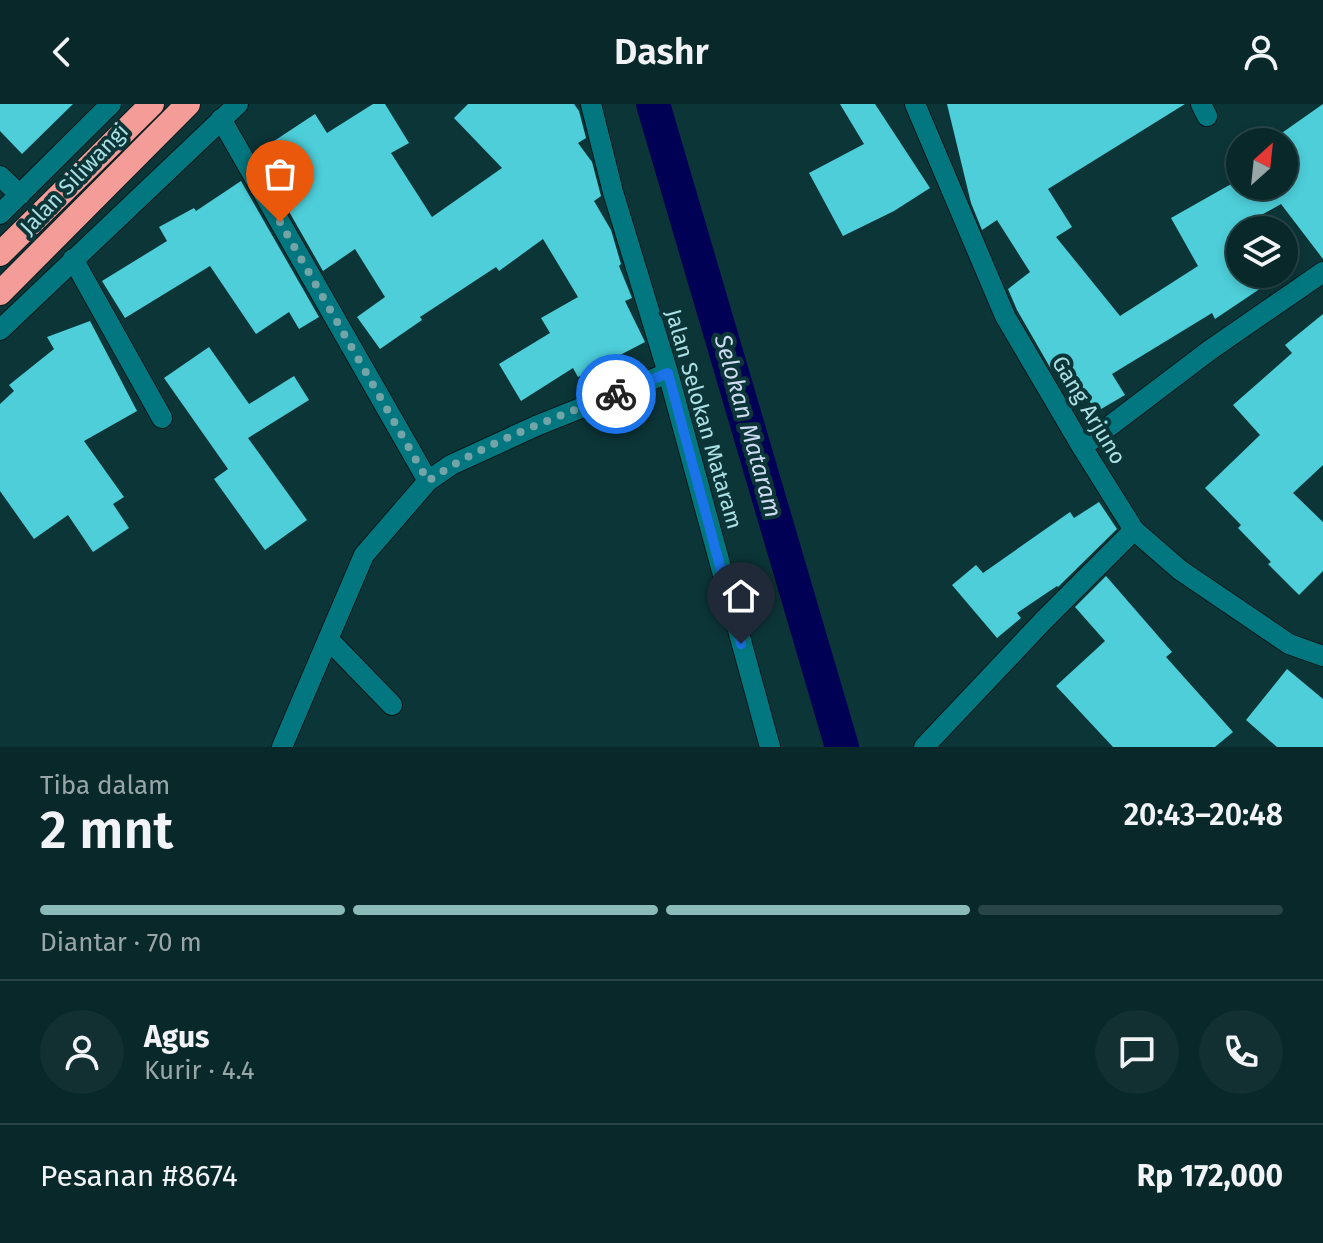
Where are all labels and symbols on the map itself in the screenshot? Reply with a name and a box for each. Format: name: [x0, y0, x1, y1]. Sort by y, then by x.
street label: Jalan Siliwangi: [14, 118, 134, 240]
north arrow: [1226, 128, 1298, 200]
pin: [246, 140, 314, 222]
street label: Jalan Selokan Mataram: [660, 306, 748, 532]
water label: Selokan Mataram: [708, 331, 788, 521]
street label: Gang Arjuno: [1046, 351, 1132, 469]
courier: [576, 354, 656, 434]
pin: [707, 562, 775, 644]

